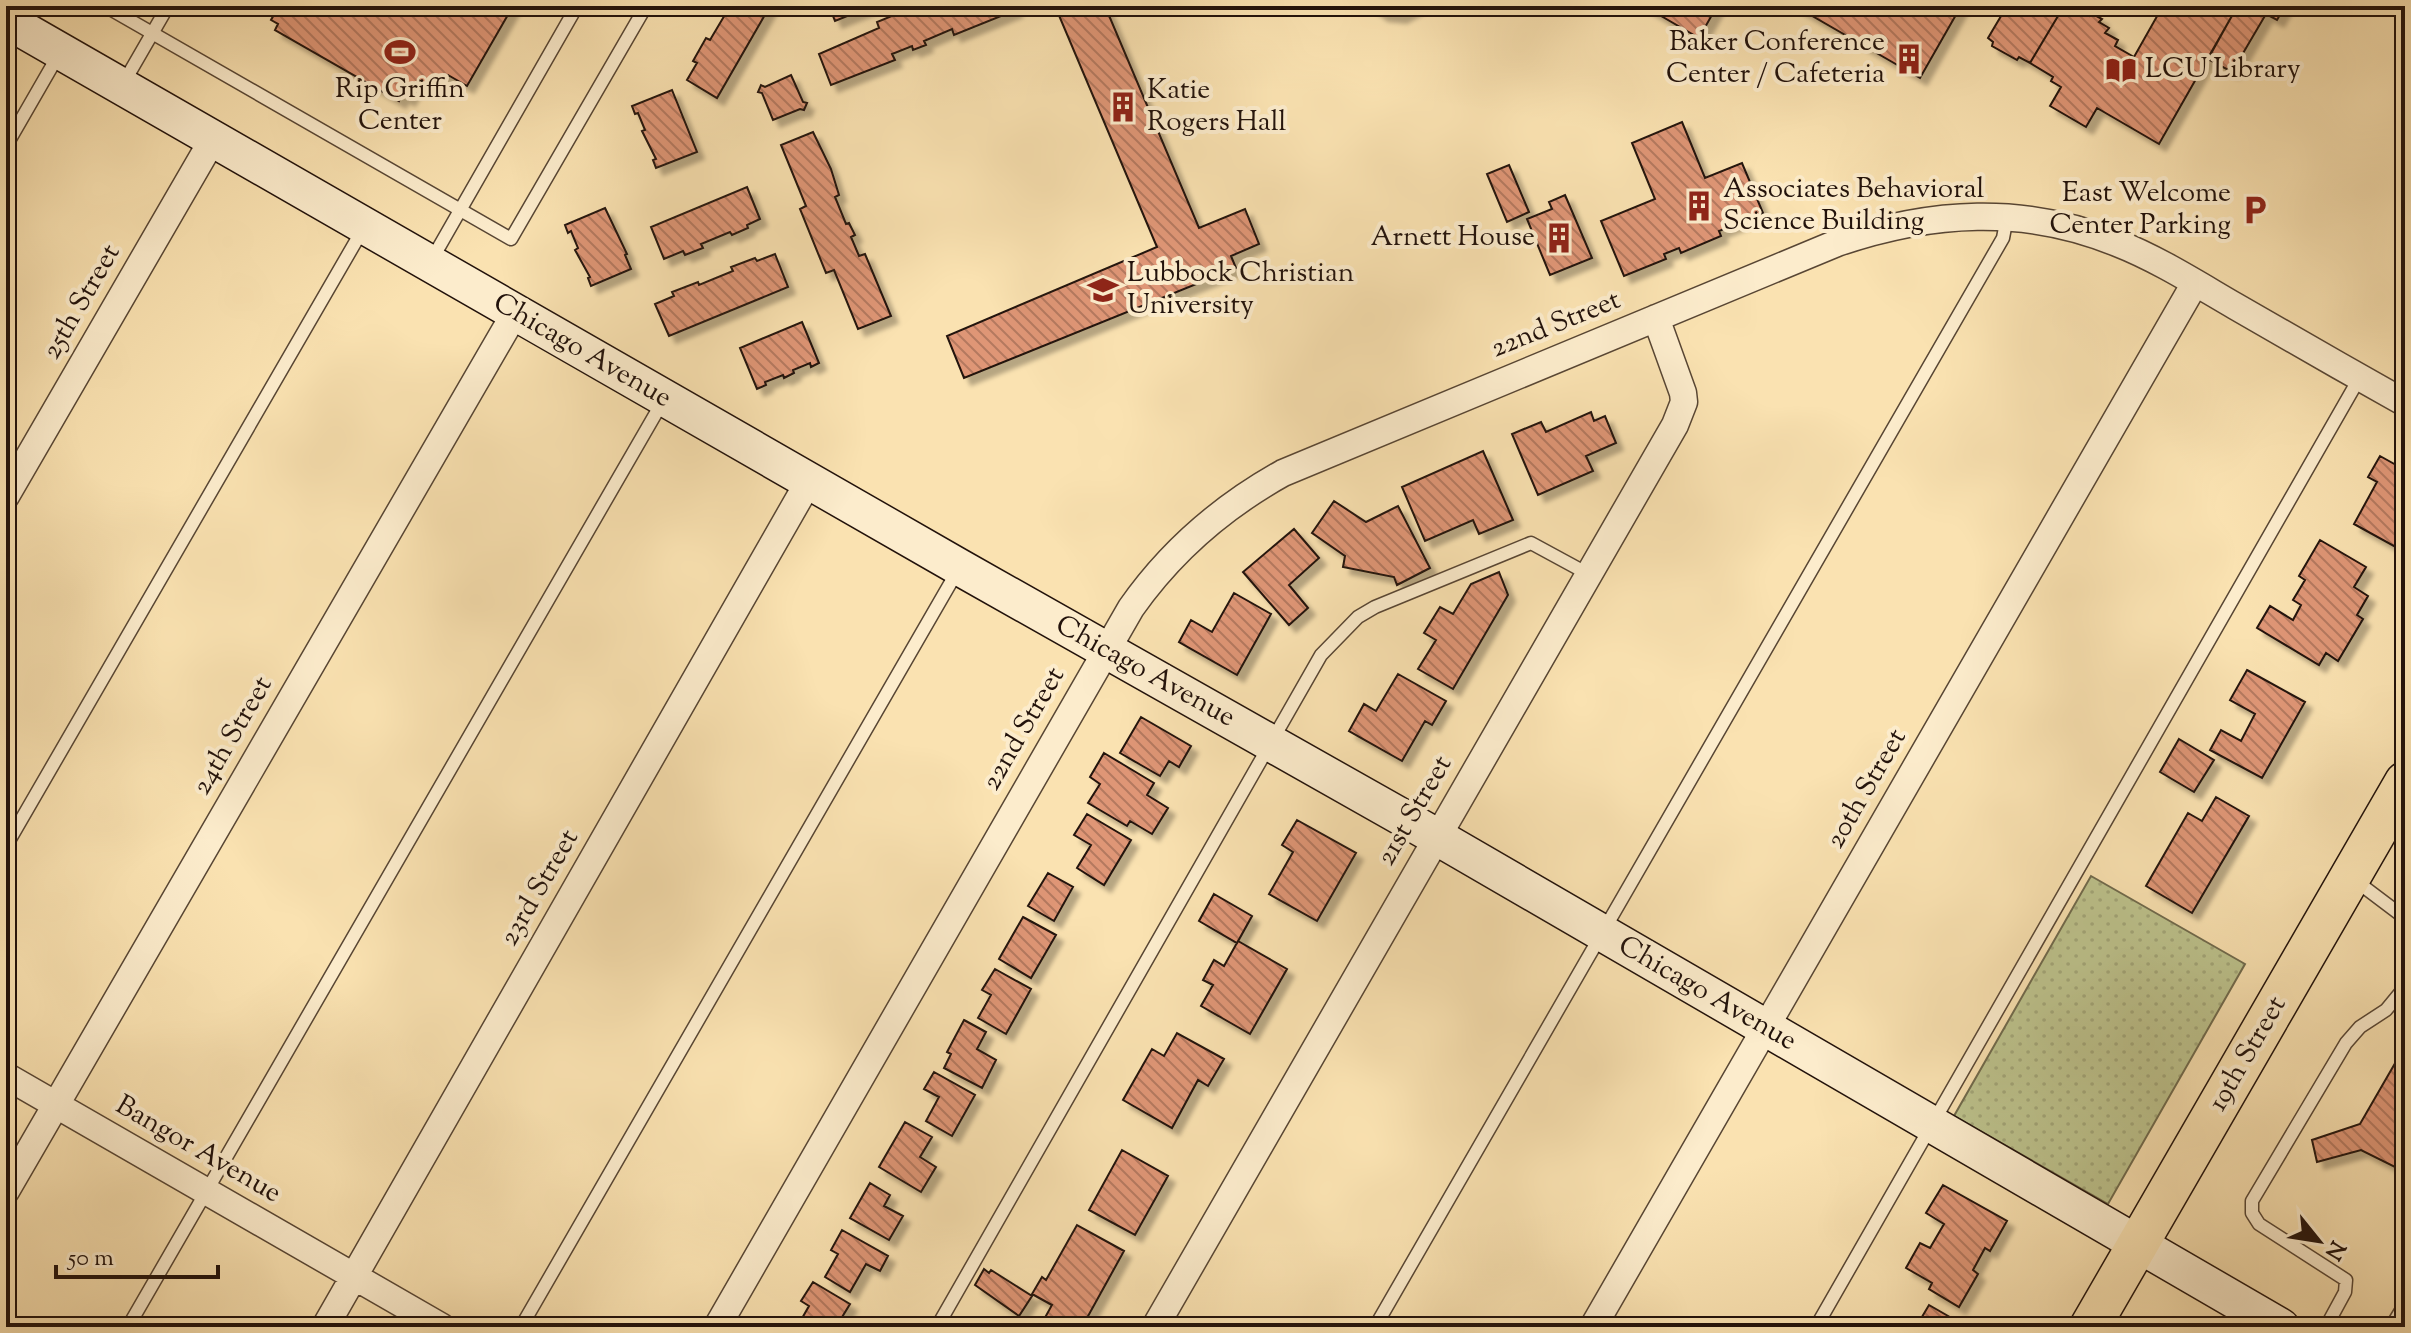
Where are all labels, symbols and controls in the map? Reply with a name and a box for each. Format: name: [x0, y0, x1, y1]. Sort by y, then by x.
place label: Baker Conference Center / Cafeteria: [1666, 23, 1885, 95]
sports icon: Rip Griffin Center: [383, 35, 417, 69]
building icon: Baker Conference Center / Cafeteria: [1892, 42, 1926, 76]
place label: LCU Library: [2145, 50, 2301, 90]
library icon: LCU Library: [2104, 53, 2138, 87]
place label: Rip Griffin Center: [335, 70, 465, 142]
place label: Katie Rogers Hall: [1147, 71, 1287, 143]
building icon: Katie Rogers Hall: [1106, 90, 1140, 124]
place label: Associates Behavioral Science Building: [1723, 170, 1985, 242]
place label: East Welcome Center Parking: [2049, 174, 2231, 246]
building icon: Associates Behavioral Science Building: [1682, 189, 1716, 223]
parking icon: East Welcome Center Parking: [2238, 193, 2272, 227]
place label: Arnett House: [1370, 218, 1535, 258]
building icon: Arnett House: [1542, 221, 1576, 255]
street label: 25th Street: [33, 237, 131, 367]
place label: Lubbock Christian University: [1127, 254, 1354, 326]
school or university icon: Lubbock Christian University: [1086, 273, 1120, 307]
street label: 22nd Street: [1485, 281, 1627, 369]
street label: Chicago Avenue: [485, 284, 679, 418]
street label: Chicago Avenue: [1048, 606, 1242, 738]
street label: 22nd Street: [973, 660, 1076, 798]
street label: 24th Street: [183, 669, 283, 803]
street label: 20th Street: [1817, 721, 1918, 856]
street label: 21st Street: [1367, 748, 1463, 874]
street label: 23rd Street: [490, 822, 590, 954]
street label: Chicago Avenue: [1610, 927, 1804, 1061]
street label: 19th Street: [2199, 989, 2297, 1119]
street label: Bangor Avenue: [108, 1086, 288, 1214]
north arrow: [2279, 1201, 2359, 1281]
scale bar: [56, 1229, 218, 1279]
text: N: [2315, 1234, 2352, 1265]
text: 50 m: [66, 1242, 114, 1276]

